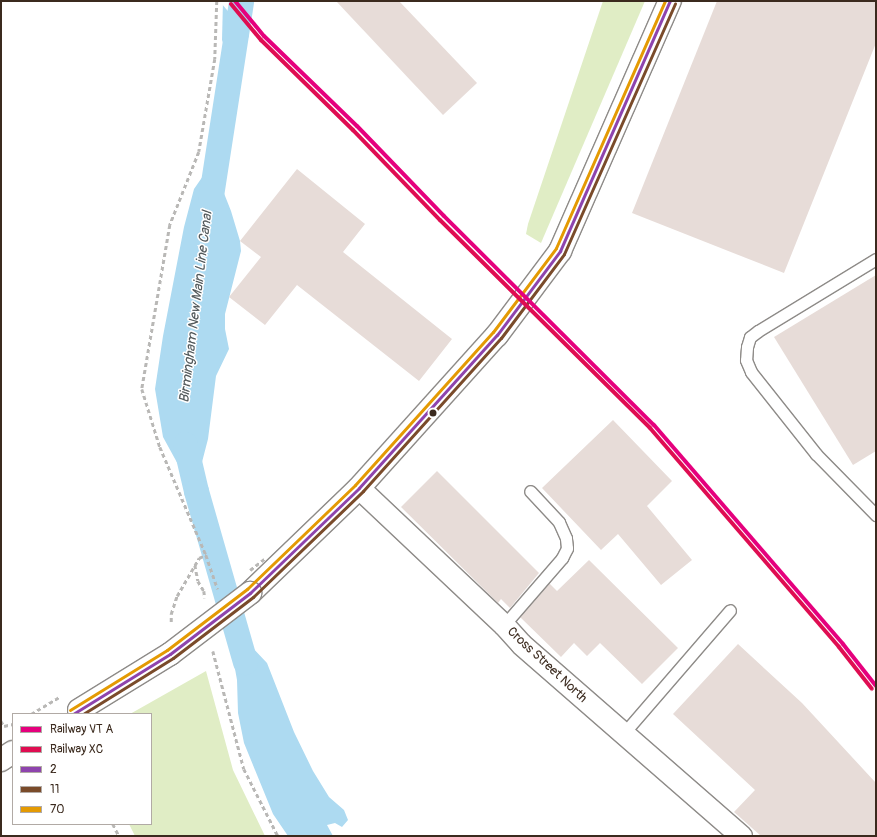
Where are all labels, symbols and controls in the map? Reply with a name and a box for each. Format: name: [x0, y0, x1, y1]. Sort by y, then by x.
water label: Birmingham New Main Line Canal: [176, 210, 216, 404]
unlabelled marker: [428, 408, 438, 418]
street label: Cross Street North: [504, 624, 590, 706]
legend: [12, 713, 152, 825]
text: Railway VT A: [50, 722, 113, 737]
text: Railway XC: [50, 742, 103, 757]
text: 2: [50, 762, 57, 777]
text: 11: [50, 782, 59, 797]
text: 70: [50, 802, 65, 817]

